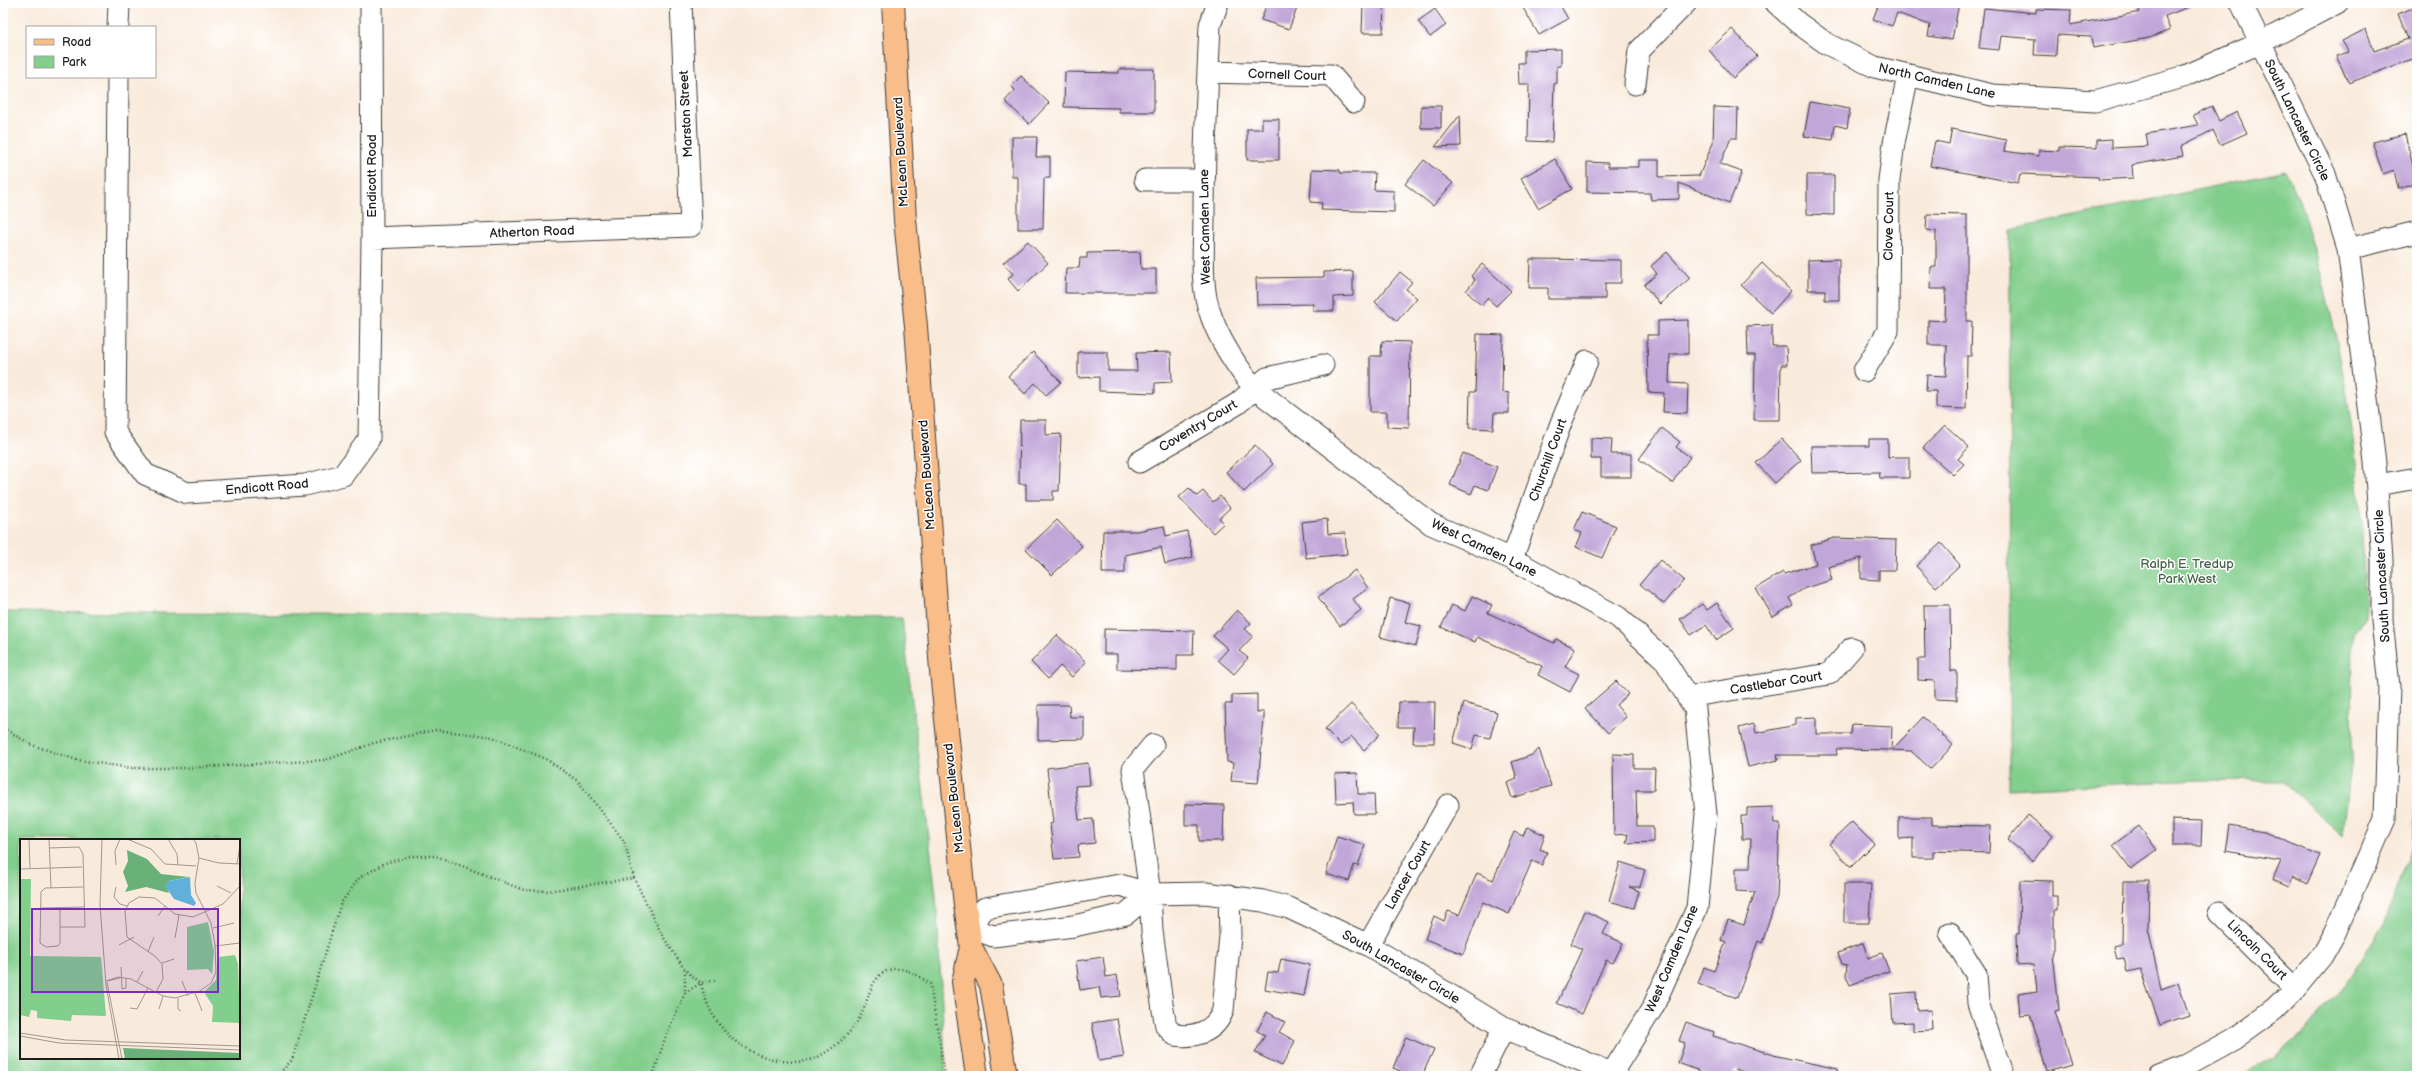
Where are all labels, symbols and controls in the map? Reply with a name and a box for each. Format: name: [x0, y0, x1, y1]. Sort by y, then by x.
legend: [26, 26, 156, 78]
text: Road: [62, 35, 91, 50]
text: Park: [62, 55, 86, 70]
street label: South Lancaster Circle: [2261, 57, 2334, 184]
street label: North Camden Lane: [1877, 60, 1997, 102]
street label: Cornell Court: [1248, 66, 1326, 84]
street label: Marston Street: [676, 70, 696, 158]
street label: McLean Boulevard: [890, 96, 912, 208]
street label: Endicott Road: [364, 134, 380, 218]
street label: West Camden Lane: [1196, 169, 1214, 285]
street label: Clove Court: [1880, 191, 1898, 261]
street label: Atherton Road: [489, 223, 575, 241]
street label: Coventry Court: [1156, 396, 1240, 456]
street label: Churchill Court: [1526, 416, 1570, 504]
street label: McLean Boulevard: [915, 419, 939, 531]
street label: Endicott Road: [225, 475, 309, 499]
street label: South Lancaster Circle: [2371, 509, 2393, 643]
street label: West Camden Lane: [1429, 515, 1540, 581]
park label: Ralph E. Tredup Park West: [2140, 556, 2234, 587]
street label: Castlebar Court: [1729, 668, 1823, 698]
street label: McLean Boulevard: [940, 742, 968, 854]
street label: Lancer Court: [1382, 838, 1434, 912]
inset map: [20, 839, 240, 1059]
street label: West Camden Lane: [1642, 902, 1702, 1015]
street label: Lincoln Court: [2224, 917, 2290, 983]
street label: South Lancaster Circle: [1339, 927, 1463, 1007]

